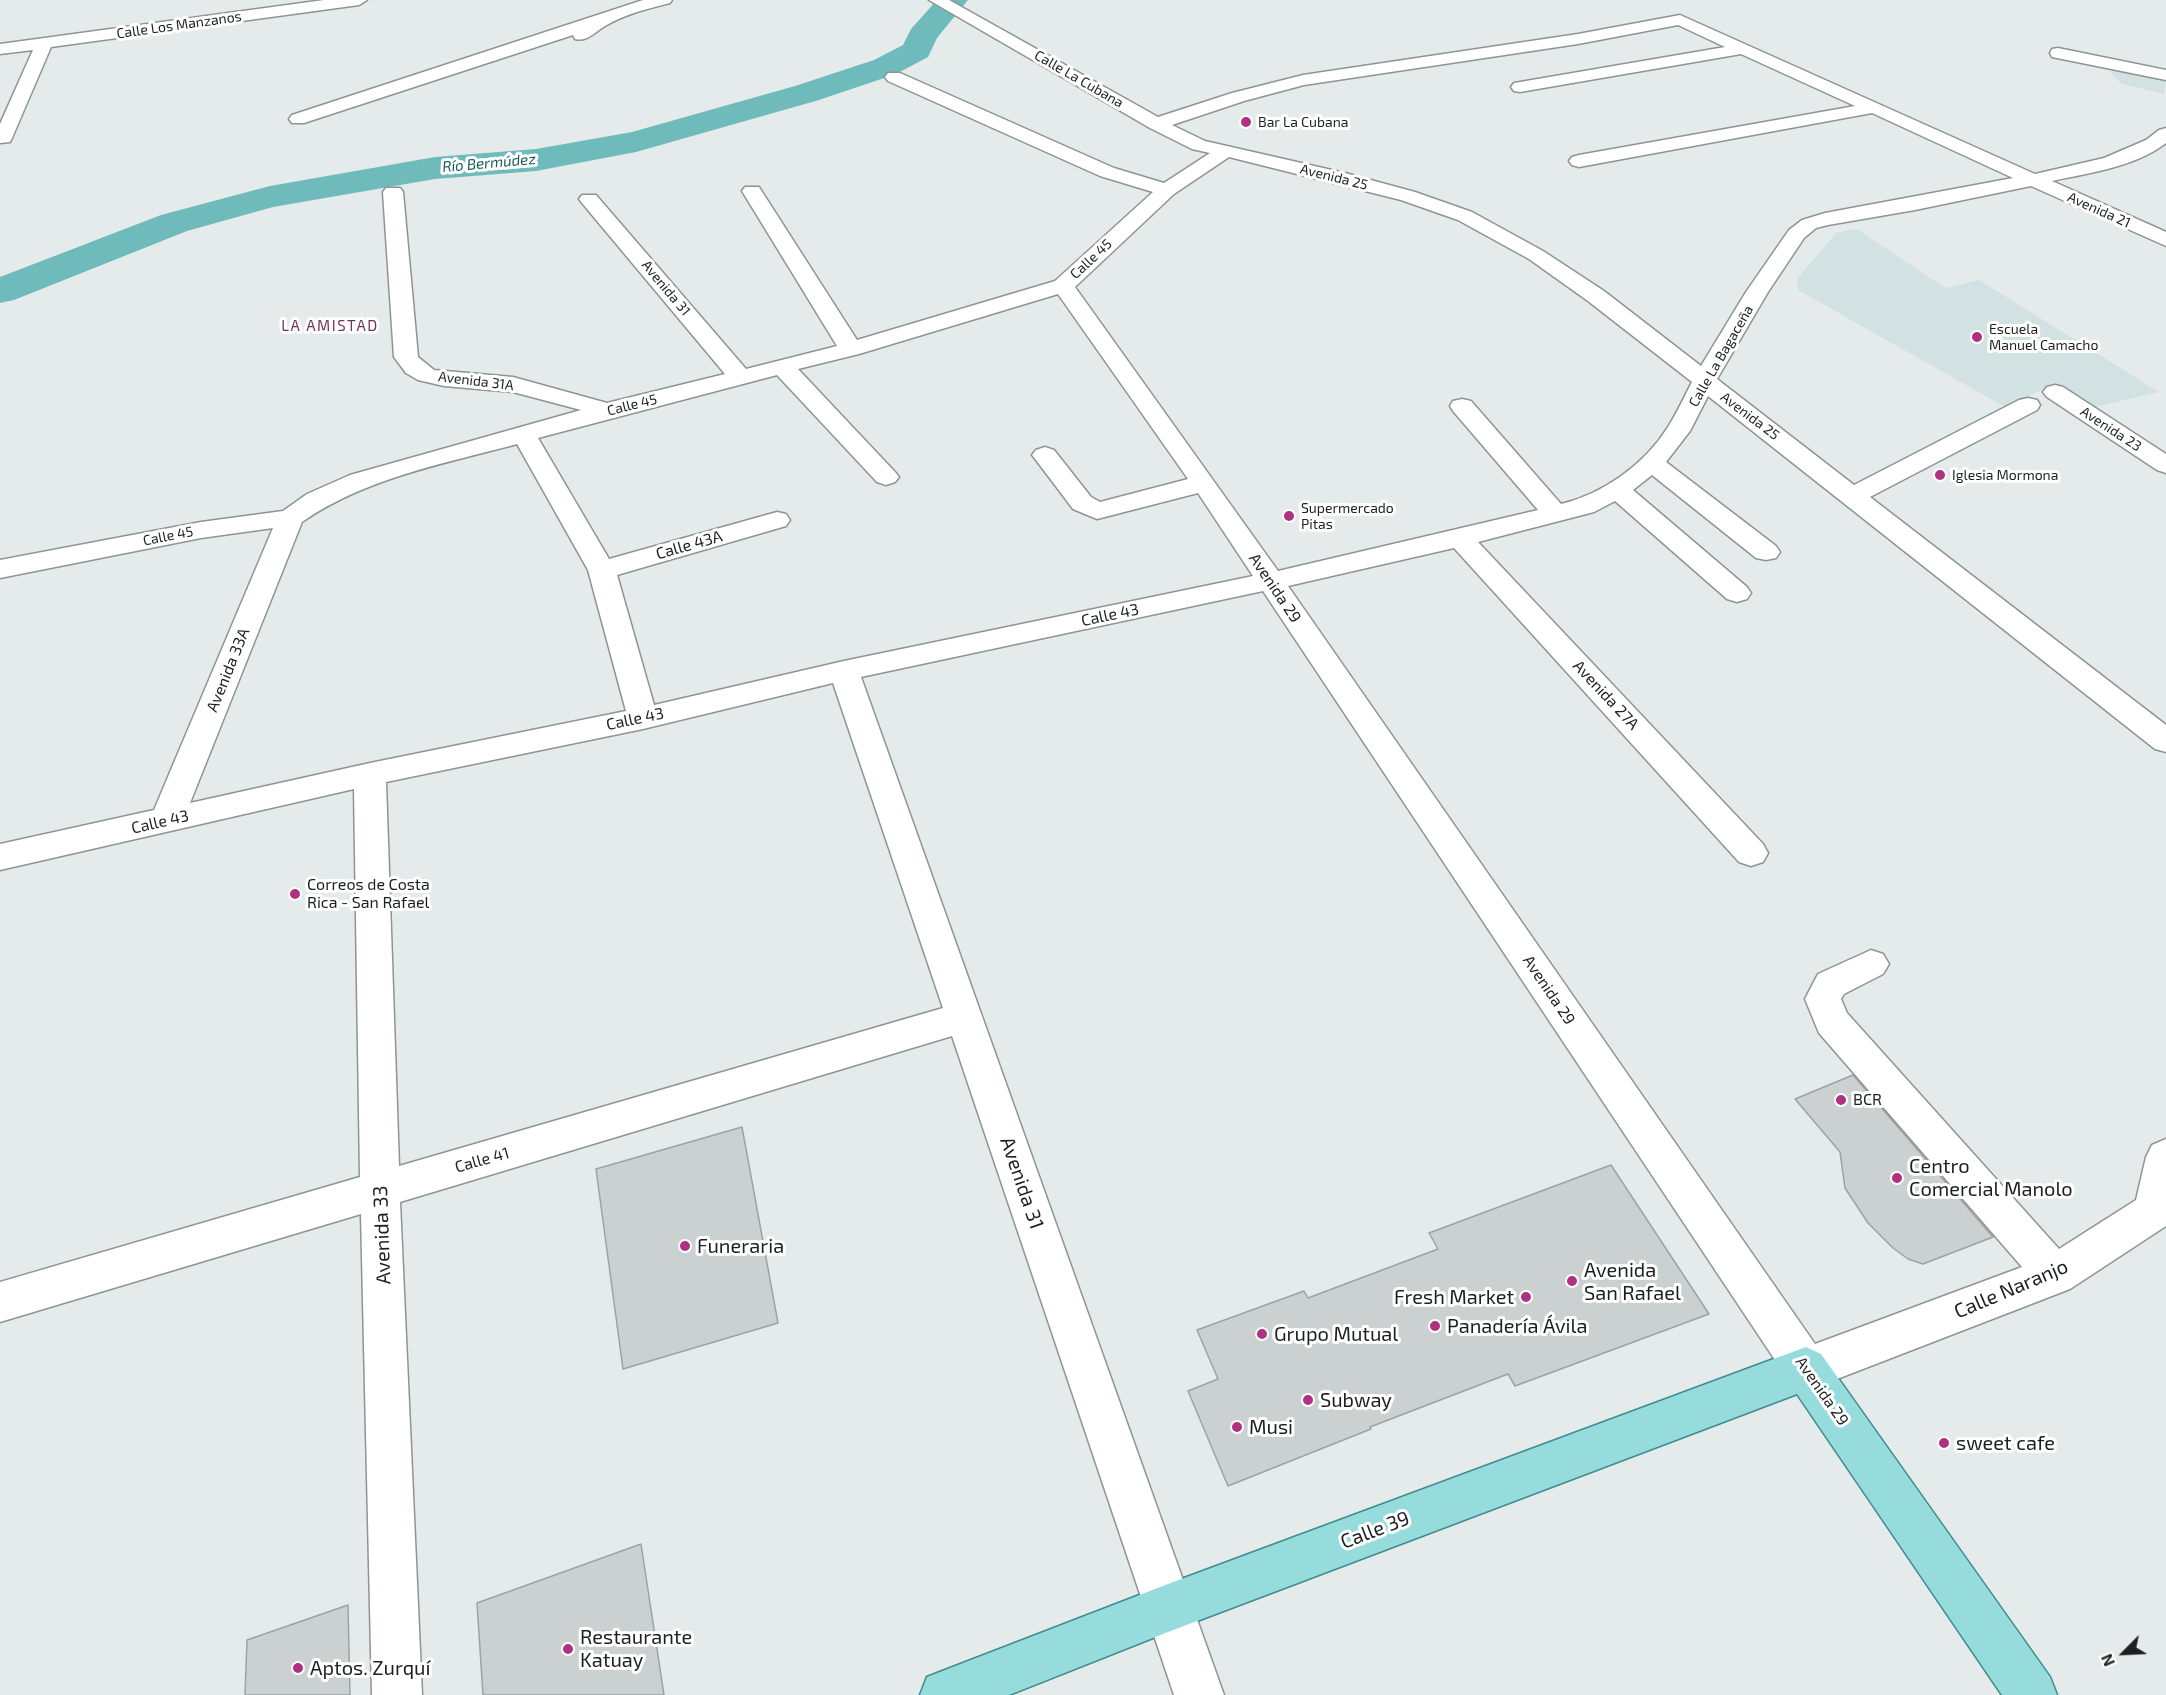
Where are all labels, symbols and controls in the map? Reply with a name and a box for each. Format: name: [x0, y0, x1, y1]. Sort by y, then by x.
street label: Calle Los Manzanos: [115, 8, 243, 42]
street label: Calle La Cubana: [1031, 47, 1127, 111]
place label: Bar La Cubana: [1258, 114, 1349, 130]
marker: Bar La Cubana: [1239, 115, 1253, 129]
water label: Río Bermúdez: [441, 150, 537, 176]
street label: Avenida 25: [1298, 160, 1370, 194]
street label: Avenida 21: [2065, 189, 2133, 231]
street label: Calle 45: [1067, 236, 1115, 282]
street label: Avenida 31: [638, 257, 694, 319]
street label: Calle La Bagaceña: [1685, 302, 1757, 410]
district label: LA AMISTAD: [281, 317, 379, 335]
place label: Escuela Manuel Camacho: [1989, 321, 2098, 354]
marker: Escuela Manuel Camacho: [1970, 330, 1984, 344]
street label: Avenida 31A: [437, 368, 515, 394]
street label: Avenida 25: [1717, 389, 1783, 443]
street label: Calle 45: [605, 391, 659, 419]
street label: Avenida 23: [2077, 403, 2145, 455]
place label: Iglesia Mormona: [1952, 467, 2058, 483]
marker: Iglesia Mormona: [1933, 468, 1947, 482]
place label: Supermercado Pitas: [1301, 500, 1394, 532]
marker: Supermercado Pitas: [1282, 509, 1296, 523]
street label: Calle 45: [141, 523, 195, 549]
street label: Calle 43A: [654, 526, 724, 564]
street label: Avenida 29: [1245, 550, 1305, 626]
street label: Calle 43: [1079, 600, 1141, 630]
street label: Avenida 33A: [202, 625, 254, 715]
street label: Avenida 27A: [1569, 656, 1643, 734]
street label: Calle 43: [604, 704, 666, 734]
street label: Calle 43: [129, 806, 191, 838]
place label: Correos de Costa Rica - San Rafael: [307, 875, 430, 913]
marker: Correos de Costa Rica - San Rafael: [288, 887, 302, 901]
street label: Avenida 29: [1519, 952, 1579, 1028]
place label: BCR: [1853, 1090, 1882, 1110]
marker: BCR: [1834, 1093, 1848, 1107]
street label: Avenida 31: [995, 1134, 1049, 1232]
street label: Calle 41: [453, 1143, 511, 1177]
place label: Centro Comercial Manolo: [1909, 1154, 2073, 1201]
marker: Centro Comercial Manolo: [1890, 1171, 1904, 1185]
street label: Avenida 33: [368, 1185, 396, 1285]
place label: Funeraria: [697, 1234, 784, 1258]
marker: Funeraria: [678, 1239, 692, 1253]
street label: Calle Naranjo: [1950, 1254, 2072, 1324]
place label: Avenida San Rafael: [1584, 1258, 1681, 1305]
marker: Avenida San Rafael: [1565, 1274, 1579, 1288]
place label: Fresh Market: [1394, 1285, 1514, 1309]
marker: Fresh Market: [1519, 1290, 1533, 1304]
place label: Panadería Ávila: [1447, 1314, 1587, 1338]
marker: Panadería Ávila: [1428, 1319, 1442, 1333]
place label: Grupo Mutual: [1274, 1322, 1398, 1346]
marker: Grupo Mutual: [1255, 1327, 1269, 1341]
street label: Avenida 29: [1791, 1353, 1853, 1429]
place label: Subway: [1320, 1388, 1392, 1412]
marker: Subway: [1301, 1393, 1315, 1407]
place label: Musi: [1249, 1415, 1293, 1439]
marker: Musi: [1230, 1420, 1244, 1434]
place label: sweet cafe: [1956, 1431, 2055, 1455]
marker: sweet cafe: [1937, 1436, 1951, 1450]
street label: Calle 39: [1337, 1506, 1413, 1554]
north arrow: [2094, 1623, 2154, 1683]
place label: Restaurante Katuay: [580, 1625, 692, 1672]
marker: Restaurante Katuay: [561, 1642, 575, 1656]
text: N: [2096, 1651, 2118, 1670]
place label: Aptos. Zurquí: [310, 1656, 430, 1680]
marker: Aptos. Zurquí: [291, 1661, 305, 1675]

